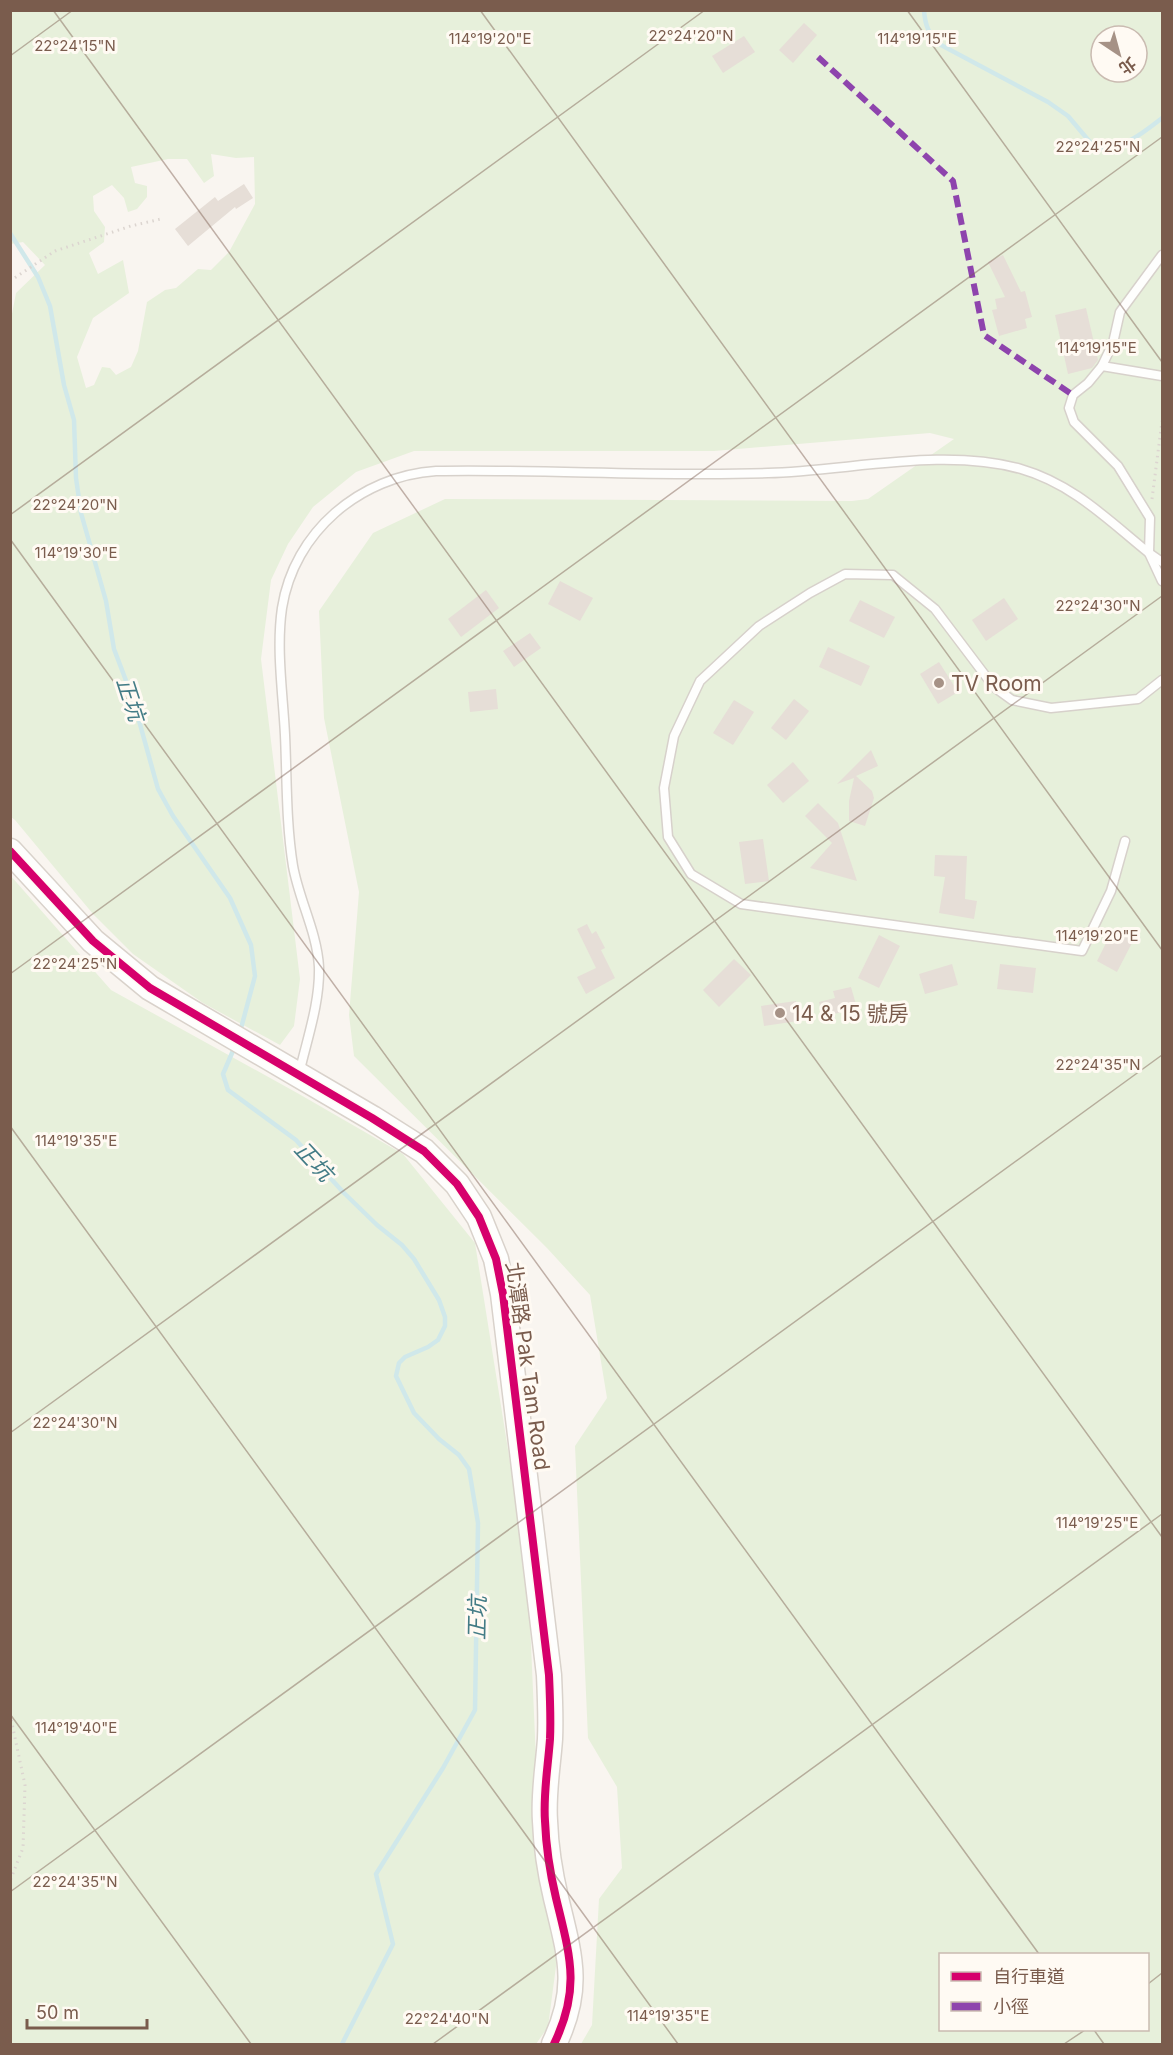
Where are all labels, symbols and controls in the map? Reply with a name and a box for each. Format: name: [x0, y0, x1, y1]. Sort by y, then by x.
north arrow: [1089, 24, 1149, 84]
text: 22°24'20"N: [648, 26, 734, 45]
text: 114°19'20"E: [449, 29, 531, 48]
text: 114°19'15"E: [877, 29, 957, 48]
text: 22°24'15"N: [34, 36, 116, 55]
text: 北: [1115, 53, 1140, 79]
text: 22°24'25"N: [1056, 137, 1140, 156]
text: 114°19'15"E: [1057, 338, 1137, 357]
text: 22°24'20"N: [32, 495, 118, 514]
text: 114°19'30"E: [34, 543, 118, 562]
text: 22°24'30"N: [1055, 596, 1141, 615]
place label: TV Room: [951, 671, 1042, 696]
water label: 正坑: [112, 674, 151, 727]
marker: TV Room: [932, 676, 946, 690]
text: 114°19'20"E: [1056, 926, 1138, 945]
text: 22°24'25"N: [33, 954, 117, 973]
place label: 14 & 15 號房: [792, 1001, 909, 1026]
marker: 14 & 15 號房: [773, 1006, 787, 1020]
text: 22°24'35"N: [1056, 1055, 1140, 1074]
text: 114°19'35"E: [35, 1131, 117, 1150]
water label: 正坑: [289, 1136, 341, 1188]
street label: 北潭路 Pak Tam Road: [501, 1260, 555, 1472]
text: 22°24'30"N: [32, 1413, 118, 1432]
text: 114°19'25"E: [1056, 1513, 1138, 1532]
water label: 正坑: [464, 1593, 490, 1640]
text: 114°19'40"E: [35, 1718, 117, 1737]
text: 22°24'35"N: [33, 1872, 117, 1891]
legend: [939, 1953, 1149, 2031]
text: 自行車道: [993, 1966, 1065, 1987]
scale bar: [27, 1992, 147, 2030]
text: 小徑: [993, 1996, 1029, 2017]
text: 50 m: [36, 2002, 79, 2023]
text: 114°19'35"E: [627, 2006, 709, 2025]
text: 22°24'40"N: [405, 2009, 489, 2028]

